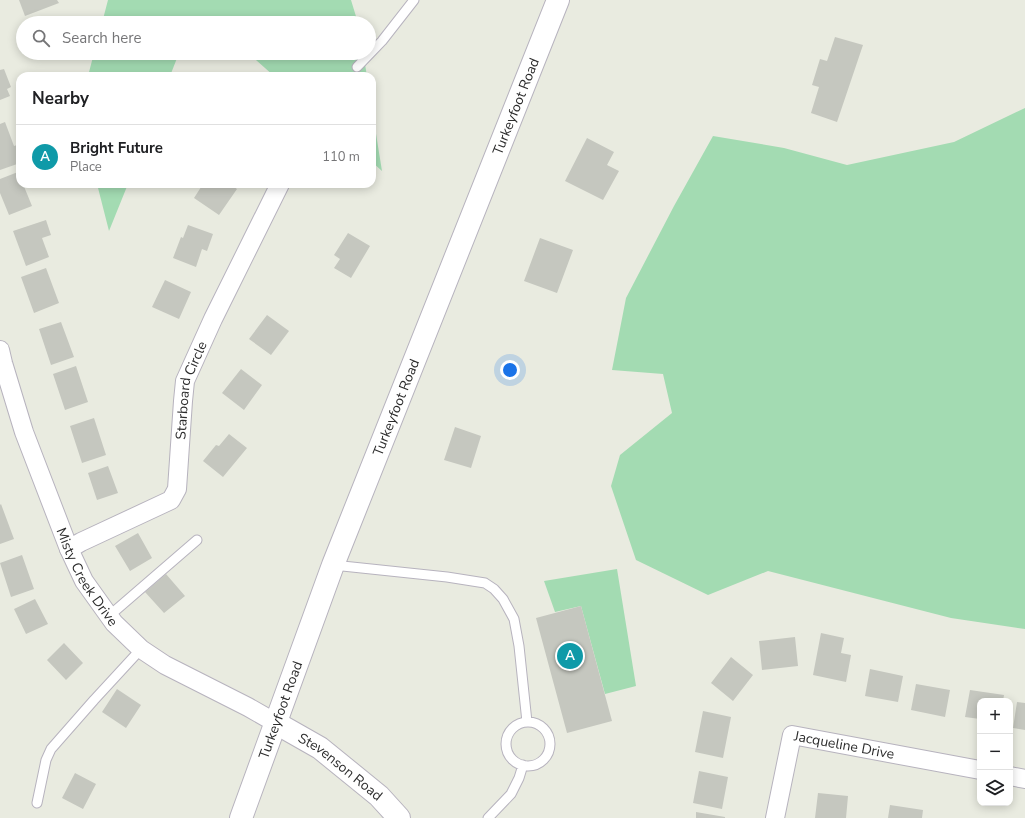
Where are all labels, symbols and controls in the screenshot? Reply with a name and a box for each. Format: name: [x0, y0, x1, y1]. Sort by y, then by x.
search box: [16, 16, 376, 60]
icon: search: [30, 27, 52, 49]
text: Search here: [62, 28, 142, 48]
street label: Turkeyfoot Road: [488, 55, 544, 158]
text: Nearby: [32, 87, 89, 110]
text: Bright Future: [70, 138, 163, 158]
text: A: [40, 148, 50, 166]
text: 110 m: [322, 148, 360, 166]
text: Place: [70, 158, 102, 176]
street label: Starboard Circle: [171, 338, 211, 440]
street label: Turkeyfoot Road: [368, 356, 424, 459]
your location: [500, 360, 520, 380]
street label: Misty Creek Drive: [52, 525, 123, 630]
pin: A: [557, 641, 583, 671]
street label: Turkeyfoot Road: [254, 658, 307, 762]
map controls: [977, 698, 1013, 806]
button: +: [977, 698, 1013, 734]
street label: Jacqueline Drive: [792, 726, 896, 763]
street label: Stevenson Road: [295, 728, 387, 805]
button: −: [977, 734, 1013, 770]
button: layers: [977, 770, 1013, 806]

